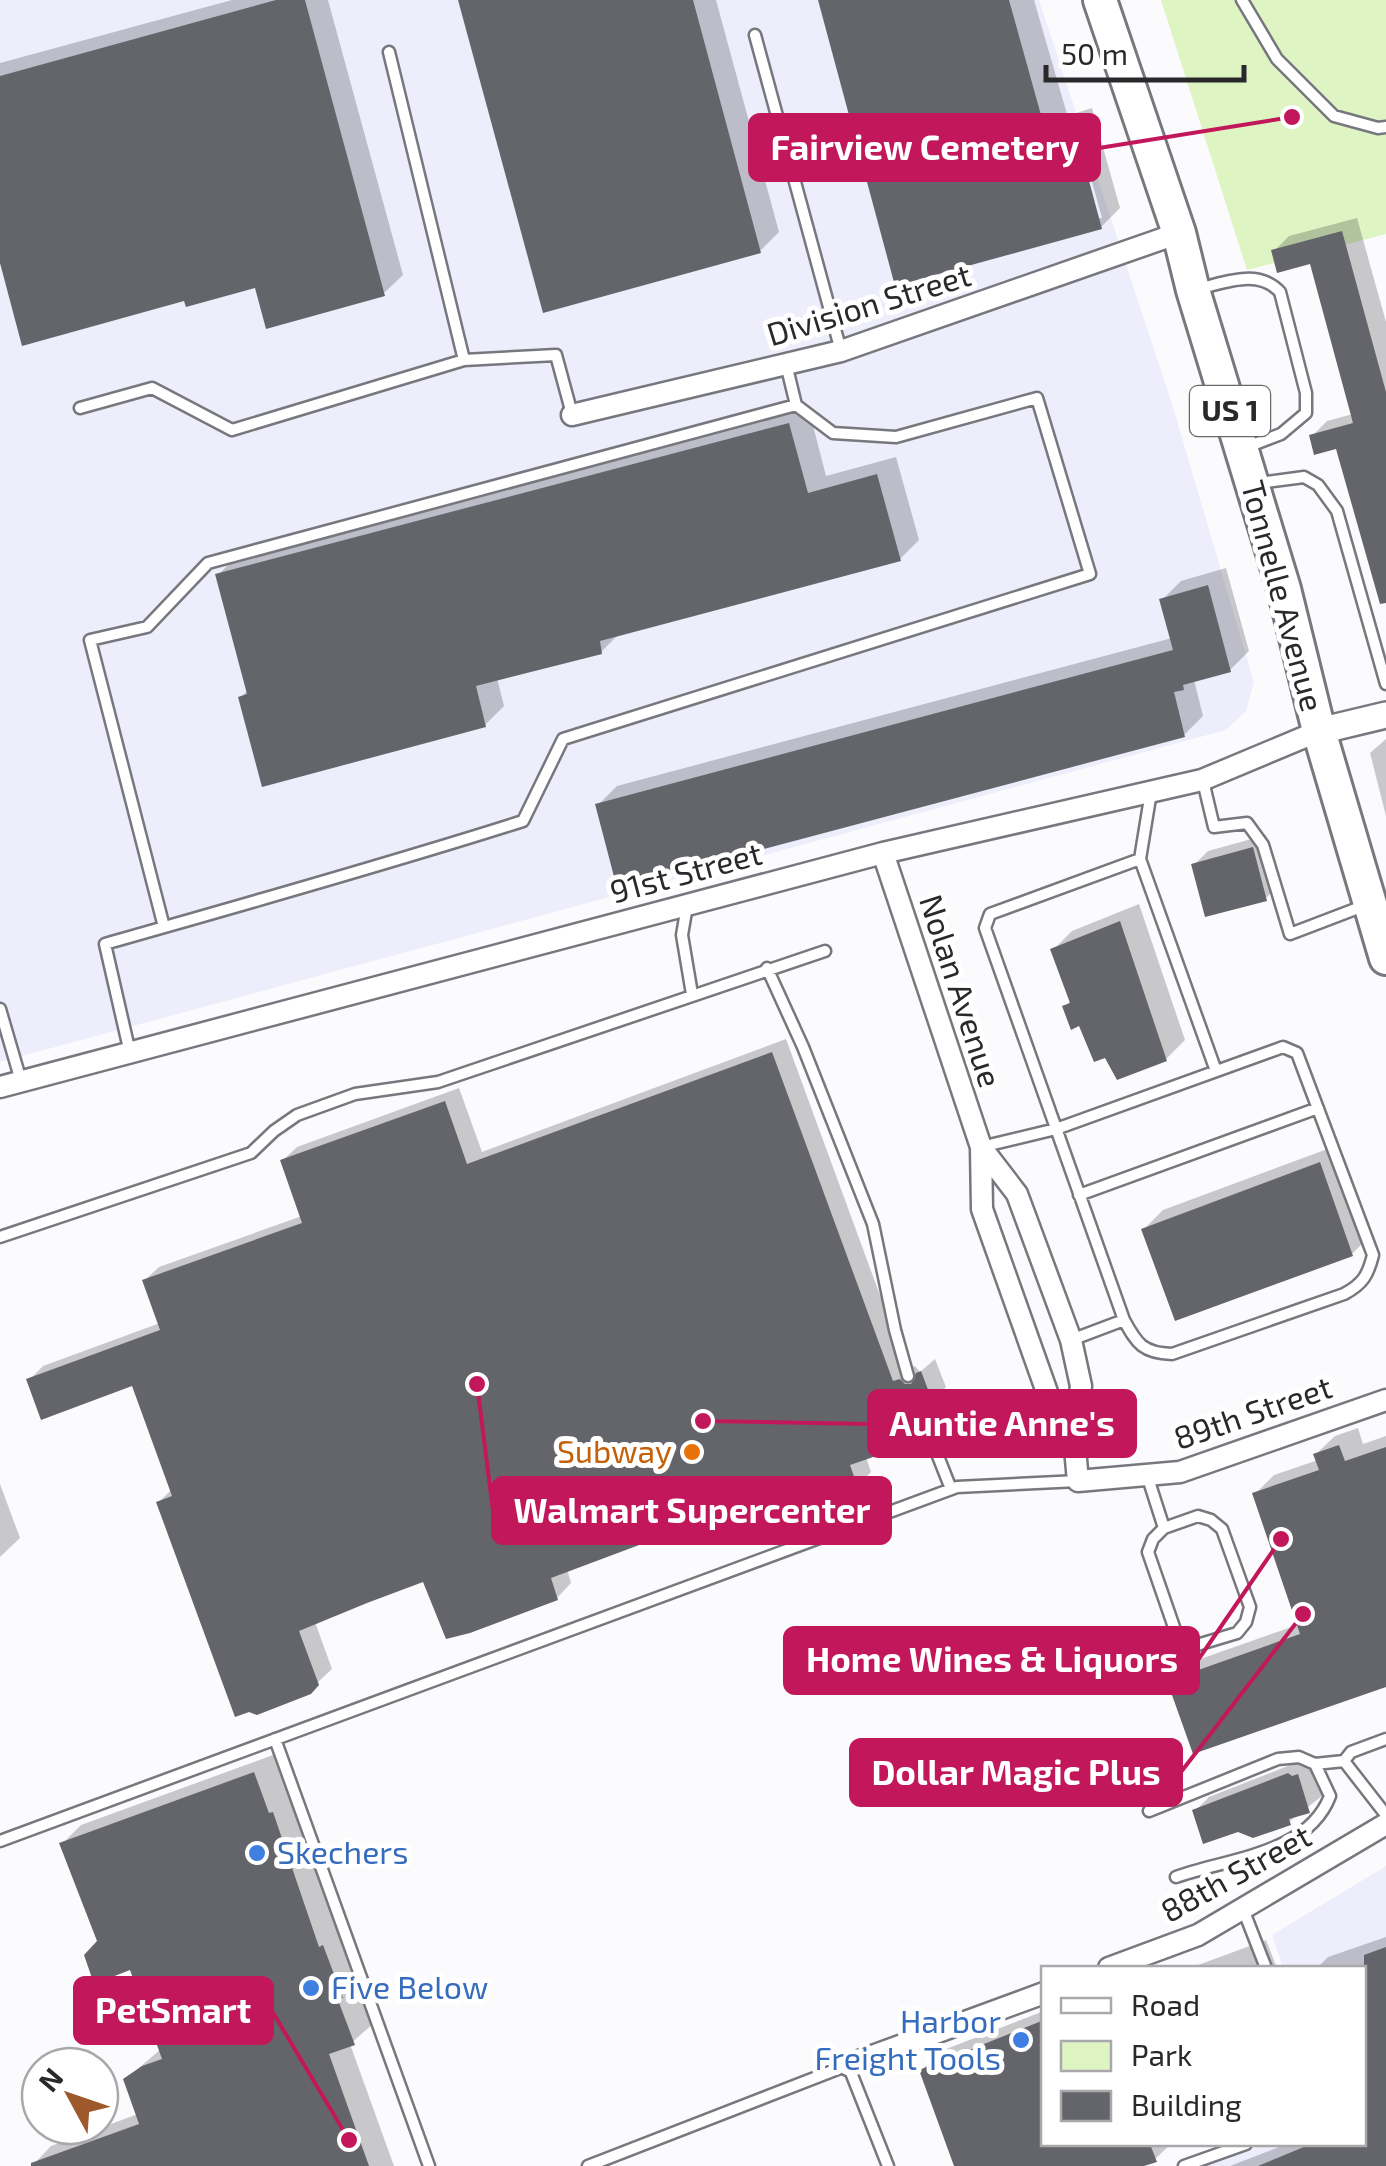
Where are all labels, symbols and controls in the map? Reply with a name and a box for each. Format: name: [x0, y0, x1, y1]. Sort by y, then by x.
scale bar: [1046, 20, 1244, 82]
text: 50 m: [1061, 35, 1128, 71]
callout: Fairview Cemetery: [750, 115, 1099, 180]
text: Fairview Cemetery: [771, 125, 1080, 168]
street label: Division Street: [762, 254, 975, 352]
road number: US 1: [1190, 386, 1270, 436]
street label: Tonnelle Avenue: [1235, 476, 1333, 715]
street label: 91st Street: [605, 833, 766, 910]
street label: Nolan Avenue: [913, 889, 1011, 1091]
street label: 89th Street: [1168, 1366, 1336, 1456]
callout: Auntie Anne's: [869, 1391, 1135, 1456]
text: Auntie Anne's: [889, 1401, 1115, 1443]
place label: Subway: [557, 1431, 672, 1469]
marker: Subway: [681, 1441, 703, 1463]
callout: Walmart Supercenter: [493, 1478, 890, 1543]
text: Walmart Supercenter: [514, 1488, 870, 1530]
callout: Home Wines & Liquors: [785, 1628, 1198, 1693]
text: Home Wines & Liquors: [806, 1637, 1178, 1679]
callout: Dollar Magic Plus: [851, 1740, 1181, 1805]
text: Dollar Magic Plus: [871, 1750, 1161, 1792]
street label: 88th Street: [1153, 1815, 1317, 1929]
place label: Skechers: [277, 1832, 408, 1870]
marker: Skechers: [246, 1842, 268, 1864]
legend: [1041, 1966, 1366, 2146]
place label: Five Below: [331, 1967, 488, 2005]
marker: Five Below: [300, 1977, 322, 1999]
callout: PetSmart: [75, 1978, 272, 2043]
text: Road: [1131, 1986, 1200, 2022]
text: PetSmart: [95, 1988, 251, 2030]
place label: Harbor Freight Tools: [815, 2001, 1001, 2076]
marker: Harbor Freight Tools: [1010, 2029, 1032, 2051]
text: Park: [1131, 2036, 1192, 2072]
north arrow: [20, 2046, 120, 2146]
text: N: [31, 2061, 70, 2098]
text: Building: [1131, 2086, 1242, 2122]

